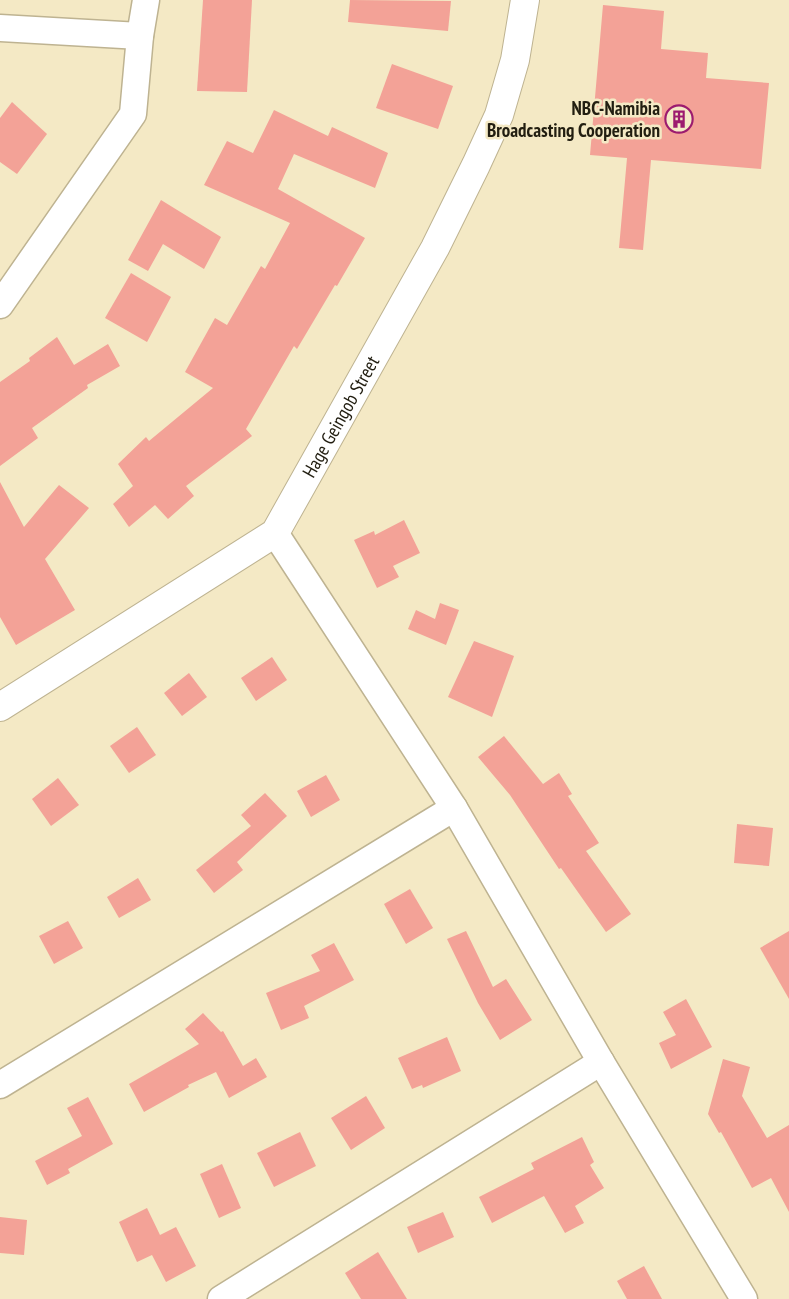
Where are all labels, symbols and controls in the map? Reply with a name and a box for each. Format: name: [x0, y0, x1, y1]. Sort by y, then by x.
place label: NBC-Namibia Broadcasting Cooperation: [487, 96, 660, 142]
building icon: NBC-Namibia Broadcasting Cooperation: [664, 104, 694, 134]
street label: Hage Geingob Street: [297, 351, 384, 482]

